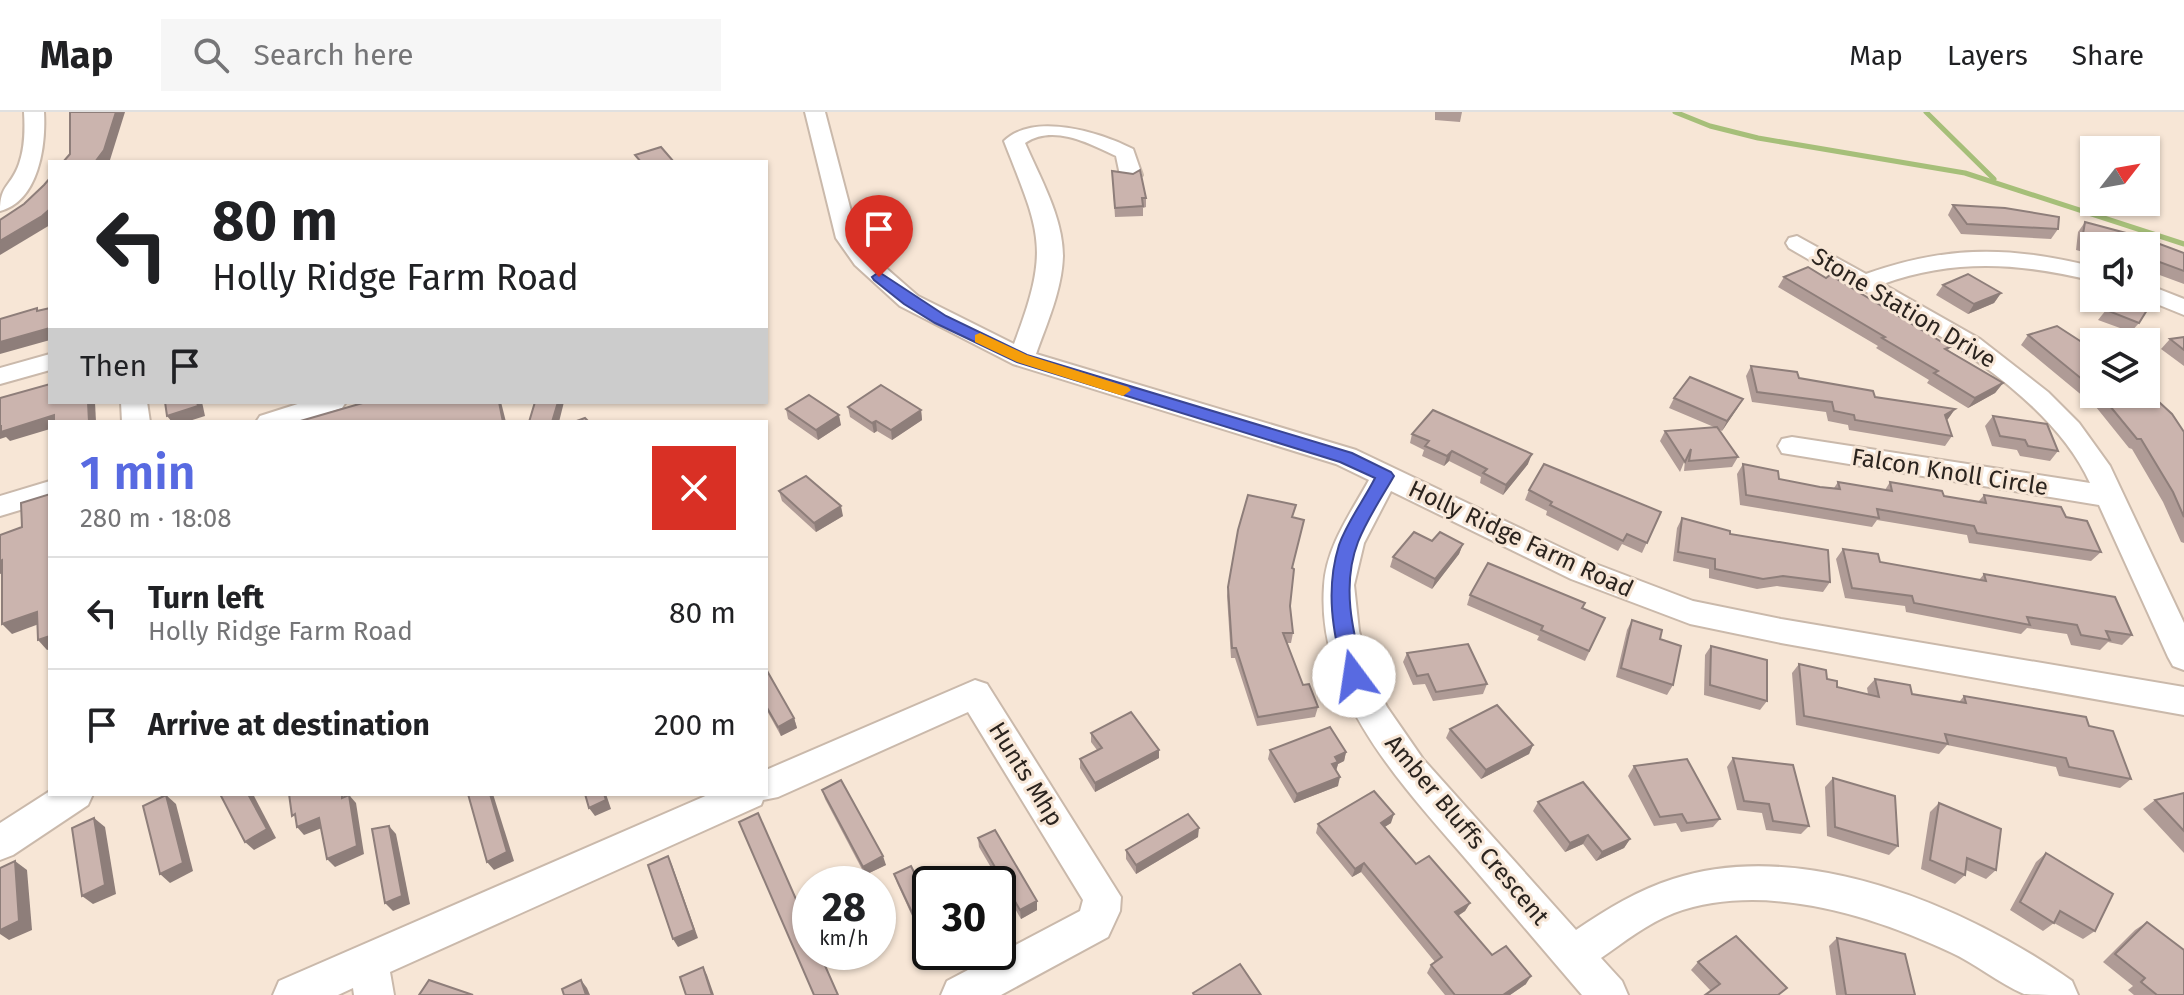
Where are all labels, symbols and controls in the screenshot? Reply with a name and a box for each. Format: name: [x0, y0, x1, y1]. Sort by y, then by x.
search box: [161, 19, 721, 91]
text: Map: [40, 32, 113, 78]
icon: search: [189, 33, 233, 77]
text: Search here: [253, 37, 414, 73]
text: Map: [1849, 39, 1903, 72]
text: Layers: [1947, 39, 2028, 72]
text: Share: [2072, 39, 2144, 72]
north arrow: [2080, 136, 2160, 216]
map controls: [2080, 136, 2160, 408]
text: 80 m: [212, 188, 338, 255]
icon: left: [80, 192, 184, 296]
pin: [845, 195, 913, 277]
icon: arrive: [857, 207, 901, 251]
button: sound: [2080, 232, 2160, 312]
street label: Stone Station Drive: [1807, 242, 2001, 374]
text: Holly Ridge Farm Road: [212, 256, 579, 300]
button: layers: [2080, 328, 2160, 408]
icon: arrive: [163, 344, 207, 388]
text: Then: [80, 348, 147, 384]
street label: Falcon Knoll Circle: [1850, 443, 2050, 501]
text: 1 min: [80, 444, 196, 502]
button: close: [652, 446, 736, 530]
street label: Holly Ridge Farm Road: [1404, 475, 1638, 603]
text: 280 m · 18:08: [80, 503, 232, 534]
text: Turn left: [148, 580, 264, 616]
icon: left: [80, 591, 124, 635]
text: 80 m: [669, 595, 736, 631]
text: Holly Ridge Farm Road: [148, 616, 413, 647]
position arrow: [1312, 634, 1396, 718]
icon: arrive: [80, 703, 124, 747]
text: Arrive at destination: [148, 707, 430, 743]
text: 200 m: [654, 707, 736, 743]
street label: Hunts Mhp: [983, 717, 1069, 831]
street label: Amber Bluffs Crescent: [1379, 729, 1555, 931]
speed limit sign: 30: [912, 866, 1016, 970]
text: 28: [822, 884, 866, 932]
text: km/h: [819, 926, 869, 950]

